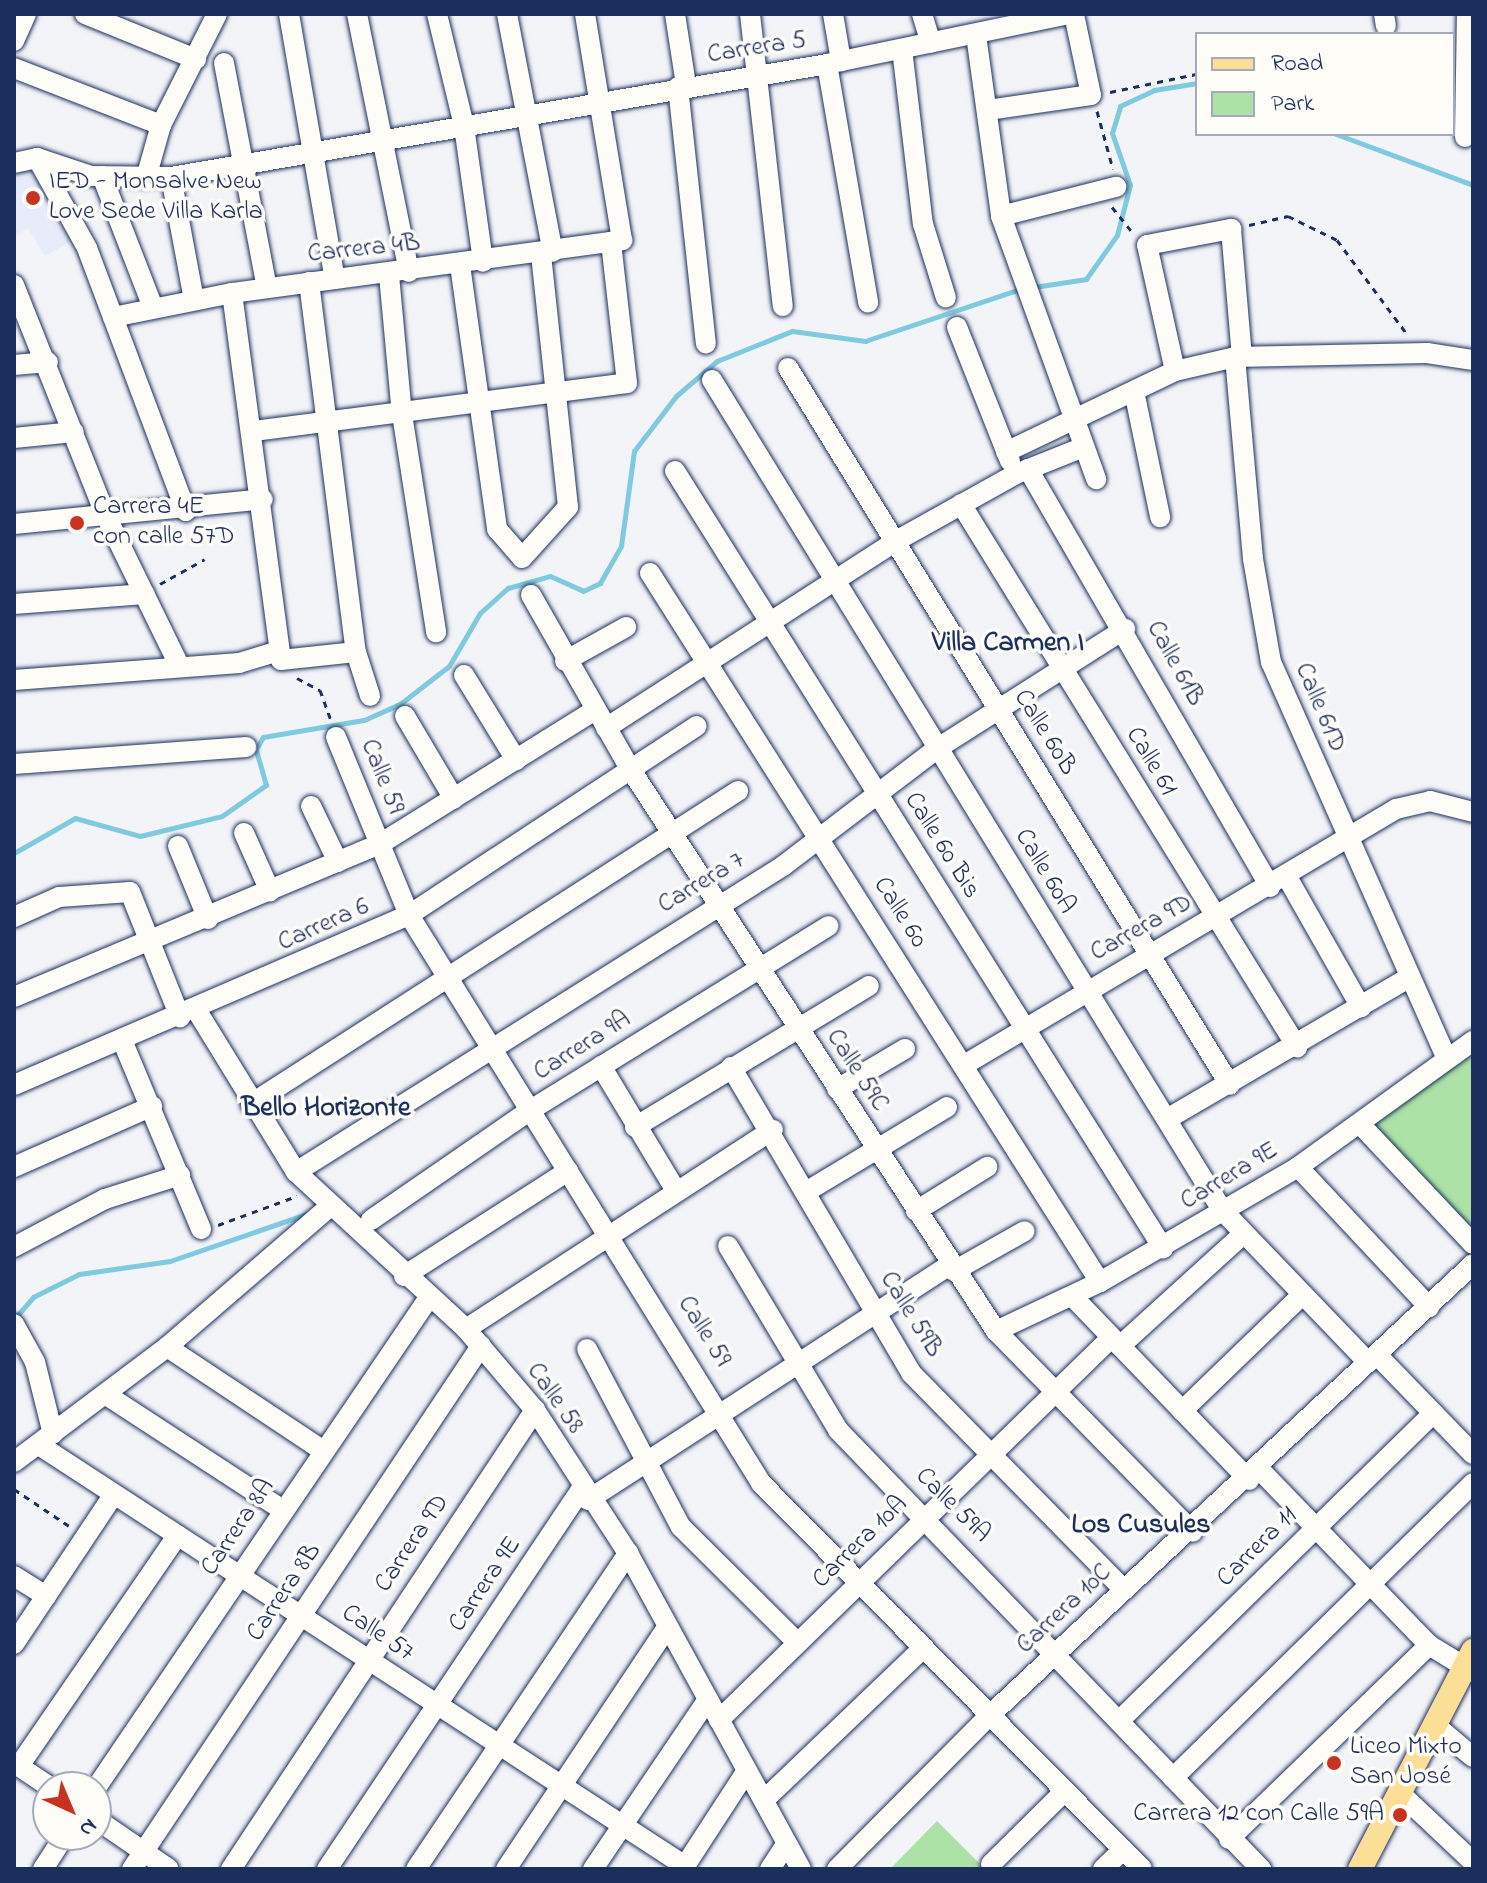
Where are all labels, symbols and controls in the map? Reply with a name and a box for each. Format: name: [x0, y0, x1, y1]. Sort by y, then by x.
street label: Carrera 5: [705, 26, 809, 72]
legend: [1195, 32, 1455, 136]
text: Road: [1271, 47, 1323, 82]
text: Park: [1271, 87, 1314, 122]
place label: IED - Monsalve New Love Sede Villa Karla: [49, 167, 263, 228]
marker: IED - Monsalve New Love Sede Villa Karla: [24, 189, 42, 207]
street label: Carrera 4B: [306, 229, 422, 271]
place label: Carrera 4E con calle 57D: [93, 492, 235, 554]
marker: Carrera 4E con calle 57D: [68, 514, 86, 532]
street label: Calle 61B: [1138, 616, 1210, 712]
district label: Villa Carmen I: [932, 627, 1084, 661]
street label: Calle 61D: [1286, 659, 1352, 757]
street label: Calle 60B: [1006, 684, 1082, 782]
street label: Calle 61: [1117, 722, 1183, 802]
street label: Calle 59: [352, 735, 410, 819]
street label: Calle 60 Bis: [896, 787, 986, 905]
street label: Calle 60A: [1006, 824, 1082, 920]
street label: Carrera 7: [653, 846, 751, 922]
street label: Calle 60: [865, 872, 933, 954]
street label: Carrera 9D: [1086, 888, 1198, 970]
street label: Carrera 6: [274, 892, 374, 960]
street label: Carrera 9A: [529, 1005, 637, 1089]
street label: Calle 59C: [818, 1024, 894, 1118]
district label: Bello Horizonte: [242, 1092, 410, 1126]
street label: Carrera 9E: [1176, 1136, 1284, 1218]
street label: Calle 59B: [871, 1266, 949, 1364]
street label: Calle 59: [669, 1291, 737, 1373]
street label: Calle 58: [518, 1357, 590, 1441]
street label: Calle 59A: [908, 1462, 996, 1550]
street label: Carrera 8A: [195, 1473, 283, 1583]
street label: Carrera 9D: [369, 1489, 457, 1599]
street label: Carrera 10A: [807, 1490, 915, 1596]
street label: Carrera 11: [1211, 1501, 1305, 1595]
district label: Los Cusules: [1071, 1509, 1211, 1543]
street label: Carrera 9E: [443, 1531, 529, 1639]
street label: Carrera 8B: [241, 1538, 329, 1648]
street label: Carrera 10C: [1011, 1558, 1119, 1662]
street label: Calle 57: [335, 1598, 419, 1670]
place label: Liceo Mixto San José: [1350, 1732, 1462, 1794]
marker: Liceo Mixto San José: [1325, 1754, 1343, 1772]
north arrow: [32, 1771, 112, 1851]
place label: Carrera 12 con Calle 59A: [1133, 1799, 1384, 1831]
marker: Carrera 12 con Calle 59A: [1391, 1806, 1409, 1824]
text: N: [71, 1810, 104, 1843]

